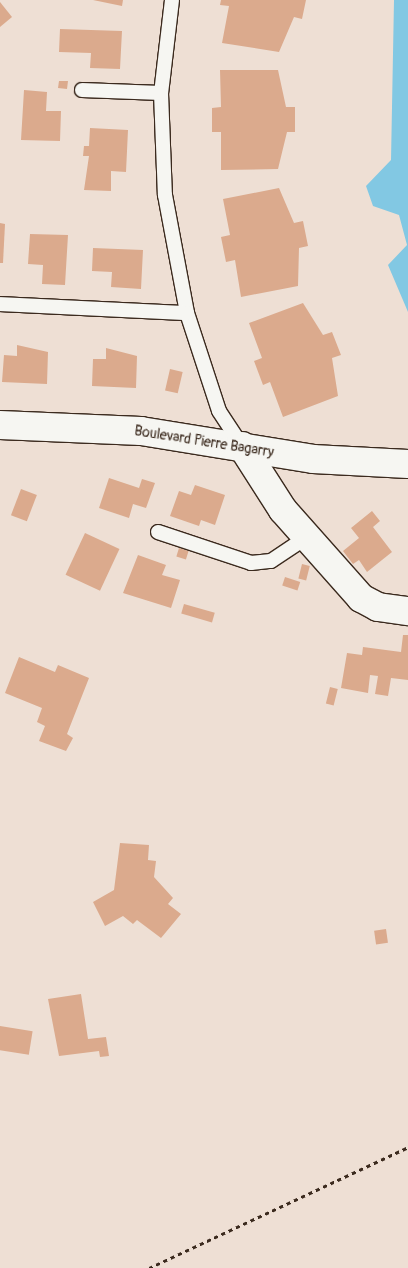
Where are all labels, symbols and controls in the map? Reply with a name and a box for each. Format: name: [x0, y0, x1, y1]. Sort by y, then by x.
street label: Boulevard Pierre Bagarry: [133, 423, 275, 461]

